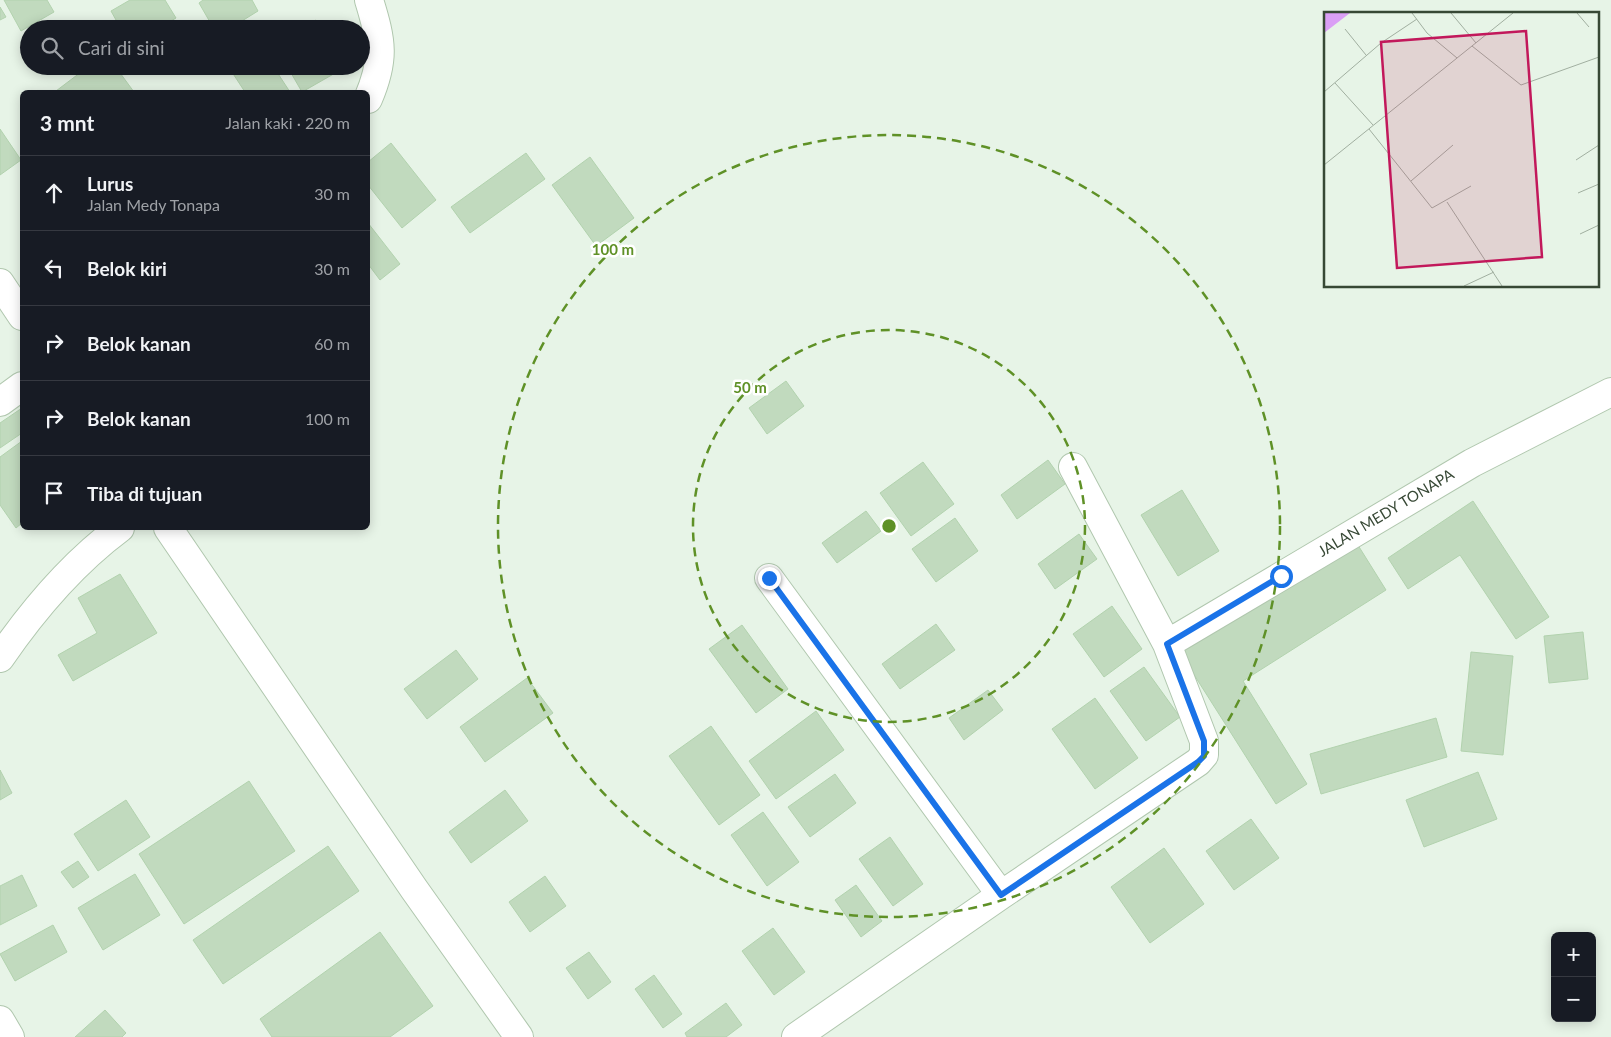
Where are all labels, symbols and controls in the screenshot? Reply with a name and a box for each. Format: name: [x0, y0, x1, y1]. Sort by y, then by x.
inset map: [1324, 12, 1598, 288]
search box: [20, 20, 370, 75]
icon: search: [38, 34, 66, 62]
text: Cari di sini: [78, 36, 165, 59]
text: 3 mnt: [40, 110, 94, 135]
text: Jalan kaki · 220 m: [225, 113, 350, 132]
text: Lurus: [87, 172, 133, 195]
icon: ahead: [40, 179, 68, 207]
text: 30 m: [314, 184, 350, 203]
text: Jalan Medy Tonapa: [87, 195, 220, 214]
text: 100 m: [592, 240, 634, 258]
icon: left: [40, 254, 68, 282]
text: Belok kiri: [87, 257, 167, 280]
text: 30 m: [314, 259, 350, 278]
icon: right: [40, 329, 68, 357]
text: Belok kanan: [87, 332, 191, 355]
text: 60 m: [314, 334, 350, 353]
text: 50 m: [733, 378, 767, 396]
icon: right: [40, 404, 68, 432]
text: Belok kanan: [87, 407, 191, 430]
text: 100 m: [305, 409, 350, 428]
street label: JALAN MEDY TONAPA: [1314, 464, 1457, 560]
icon: arrive: [40, 479, 68, 507]
text: Tiba di tujuan: [87, 482, 202, 505]
centre of rings: [880, 517, 898, 535]
route start: [1270, 565, 1293, 588]
route end: [758, 567, 781, 590]
map controls: [1551, 932, 1596, 1022]
button: +: [1551, 932, 1596, 977]
button: −: [1551, 977, 1596, 1022]

